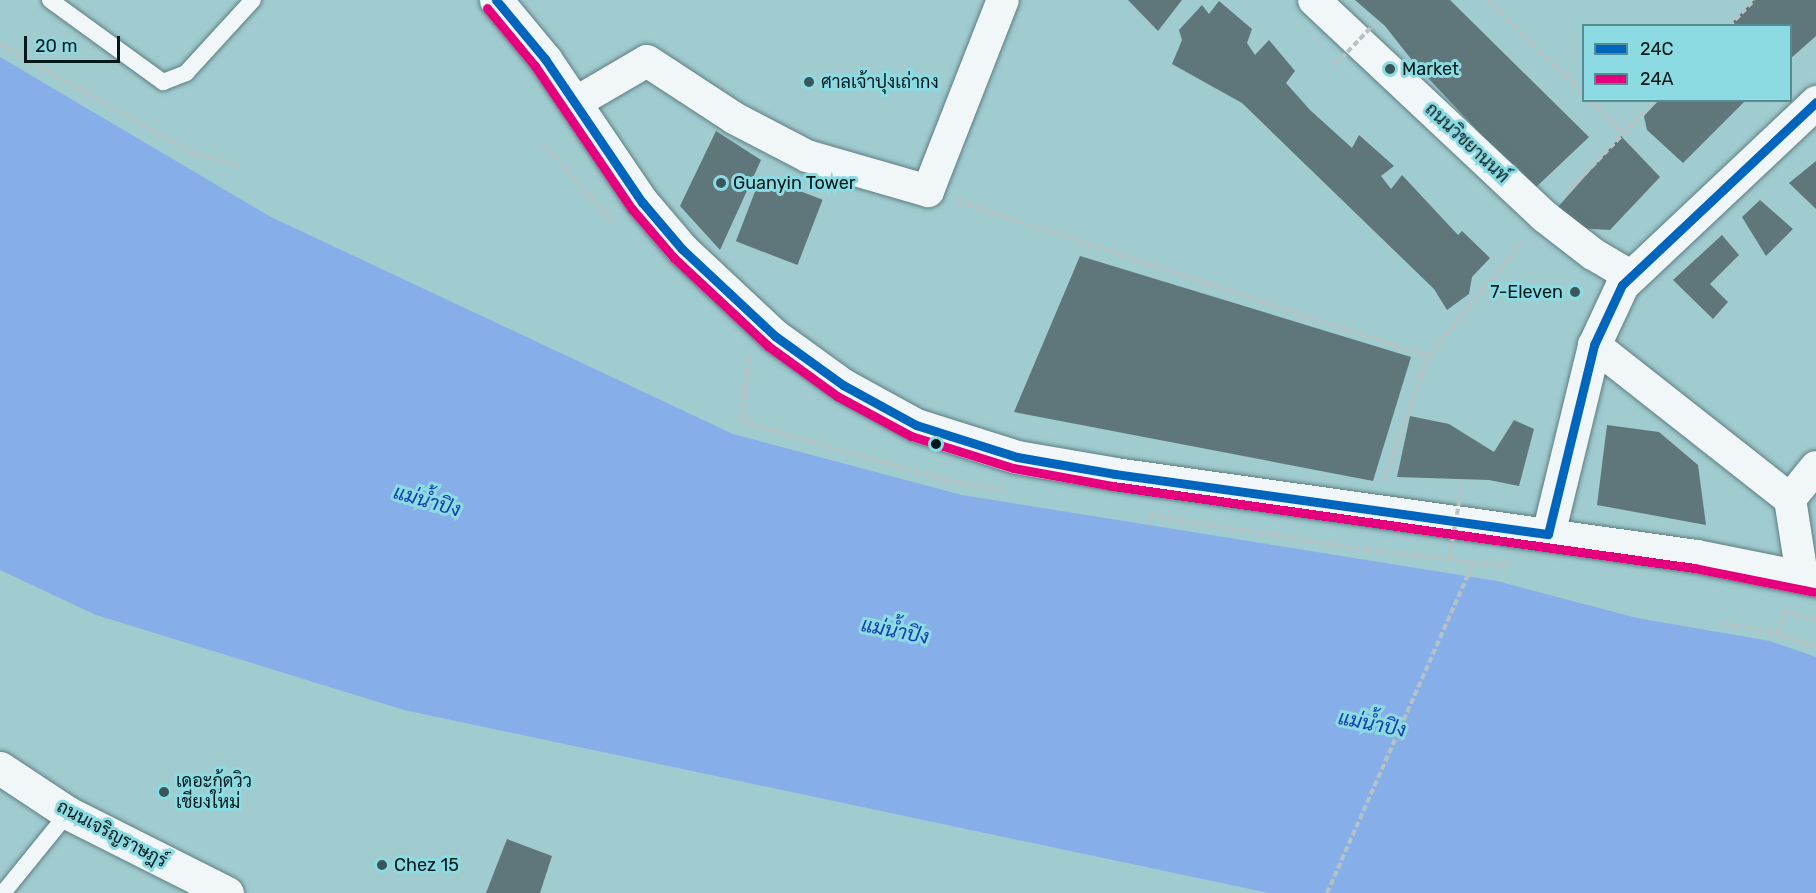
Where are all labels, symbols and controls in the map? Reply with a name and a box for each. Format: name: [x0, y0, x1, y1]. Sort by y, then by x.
scale bar: [27, 24, 123, 62]
legend: [1582, 24, 1792, 102]
text: 20 m: [35, 35, 77, 57]
text: 24C: [1640, 38, 1674, 60]
place label: Market: [1402, 58, 1459, 80]
marker: Market: [1383, 62, 1397, 76]
text: 24A: [1640, 68, 1674, 90]
place label: ศาลเจ้าปุงเถ่ากง: [821, 71, 939, 93]
marker: ศาลเจ้าปุงเถ่ากง: [802, 75, 816, 89]
street label: ถนนวิชยานนท์: [1420, 99, 1514, 187]
place label: Guanyin Tower: [733, 172, 856, 194]
marker: Guanyin Tower: [714, 176, 728, 190]
place label: 7-Eleven: [1490, 281, 1563, 303]
marker: 7-Eleven: [1568, 285, 1582, 299]
unlabelled marker: [930, 438, 942, 450]
water label: แม่น้ำปิง: [391, 480, 463, 522]
water label: แม่น้ำปิง: [859, 613, 931, 649]
water label: แม่น้ำปิง: [1336, 706, 1408, 742]
place label: เดอะกู้ดวิว เชียงใหม่: [176, 771, 252, 814]
marker: เดอะกู้ดวิว เชียงใหม่: [157, 785, 171, 799]
street label: ถนนเจริญราษฎร์: [53, 796, 171, 872]
place label: Chez 15: [394, 854, 459, 876]
marker: Chez 15: [375, 858, 389, 872]

